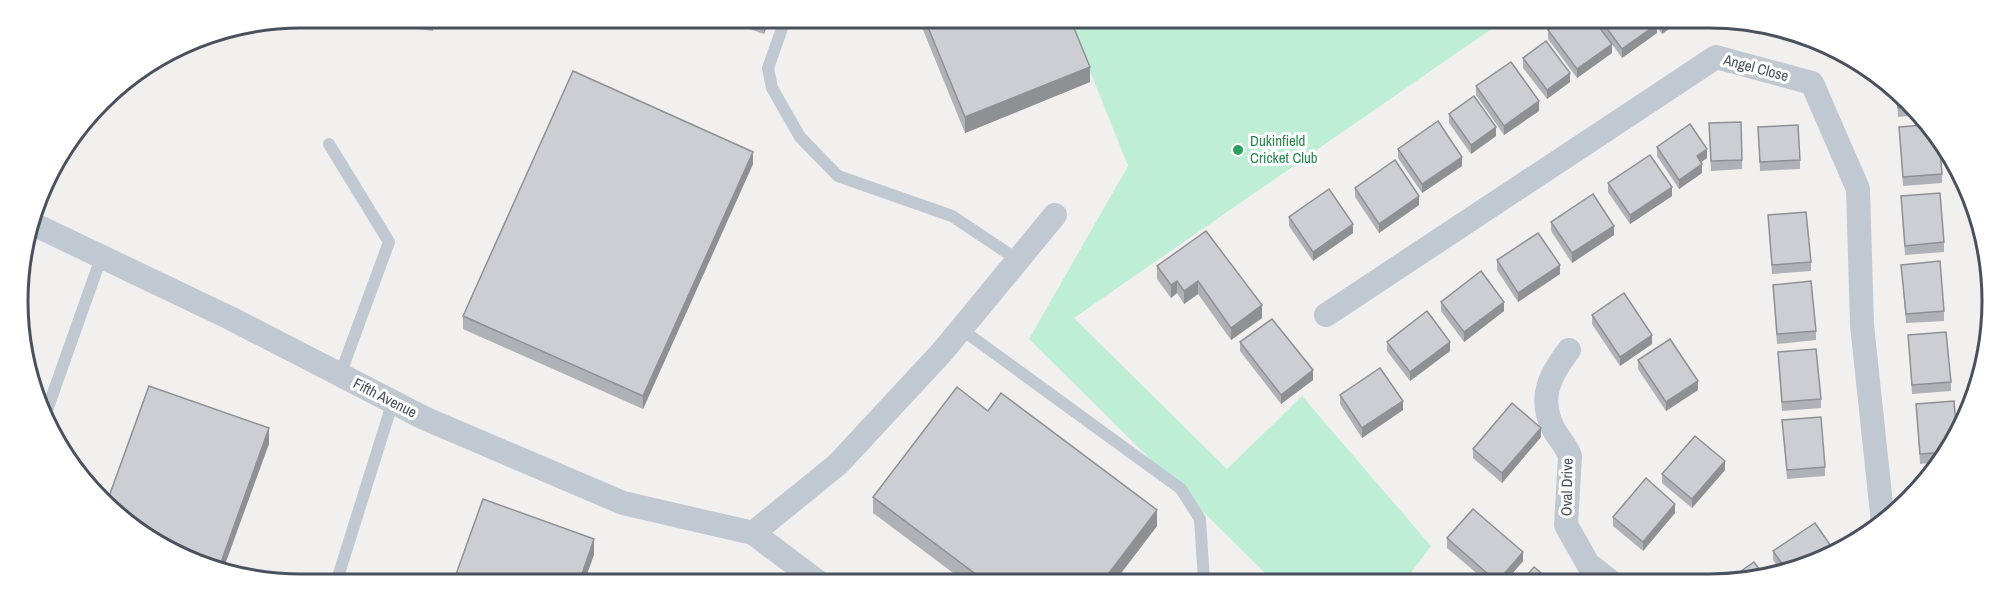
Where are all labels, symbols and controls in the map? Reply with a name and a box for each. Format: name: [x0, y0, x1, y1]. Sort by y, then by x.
street label: Angel Close: [1720, 49, 1791, 86]
place label: Dukinfield Cricket Club: [1250, 130, 1318, 168]
marker: Dukinfield Cricket Club: [1231, 143, 1245, 157]
street label: Fifth Avenue: [350, 373, 421, 423]
street label: Oval Drive: [1555, 458, 1578, 516]

